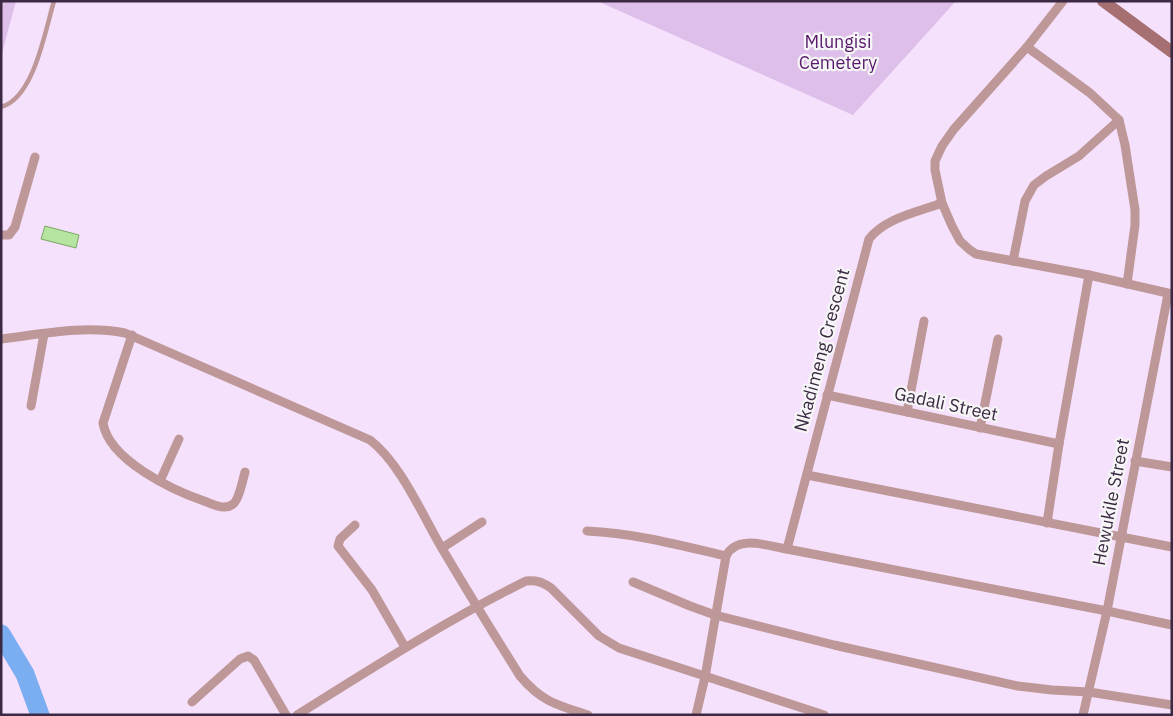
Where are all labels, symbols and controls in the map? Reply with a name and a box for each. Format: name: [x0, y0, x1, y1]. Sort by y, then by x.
park label: Mlungisi Cemetery: [799, 30, 877, 74]
street label: Nkadimeng Crescent: [789, 266, 854, 434]
street label: Gadali Street: [892, 381, 1000, 426]
street label: Hewukile Street: [1087, 436, 1134, 567]

